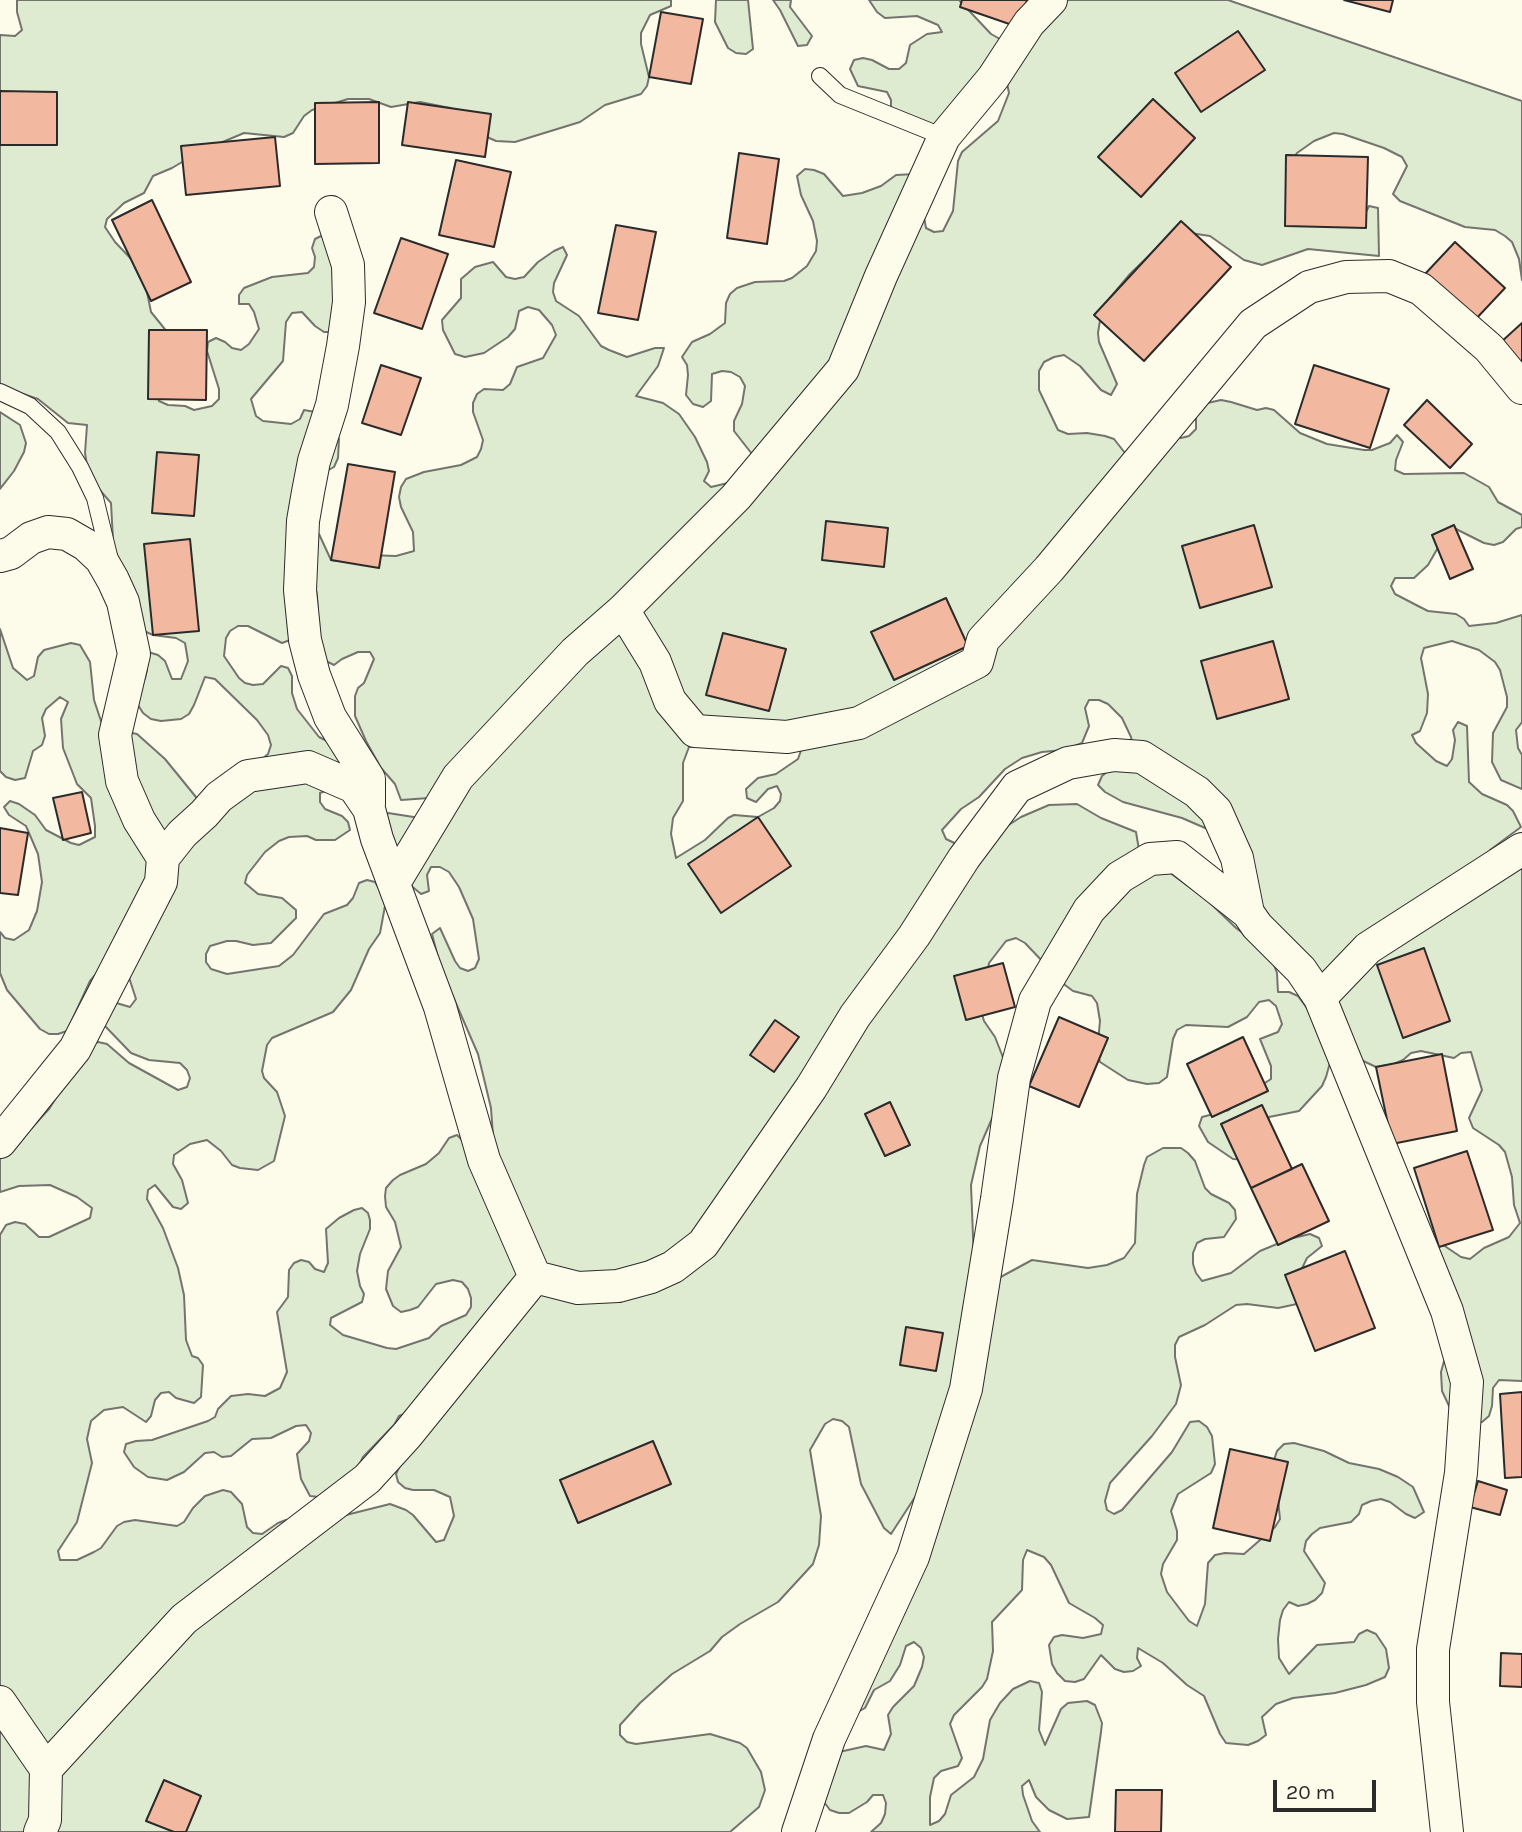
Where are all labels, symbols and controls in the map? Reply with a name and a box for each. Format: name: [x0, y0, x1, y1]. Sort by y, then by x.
scale bar: [1277, 1766, 1380, 1810]
text: 20 m: [1286, 1780, 1335, 1804]

